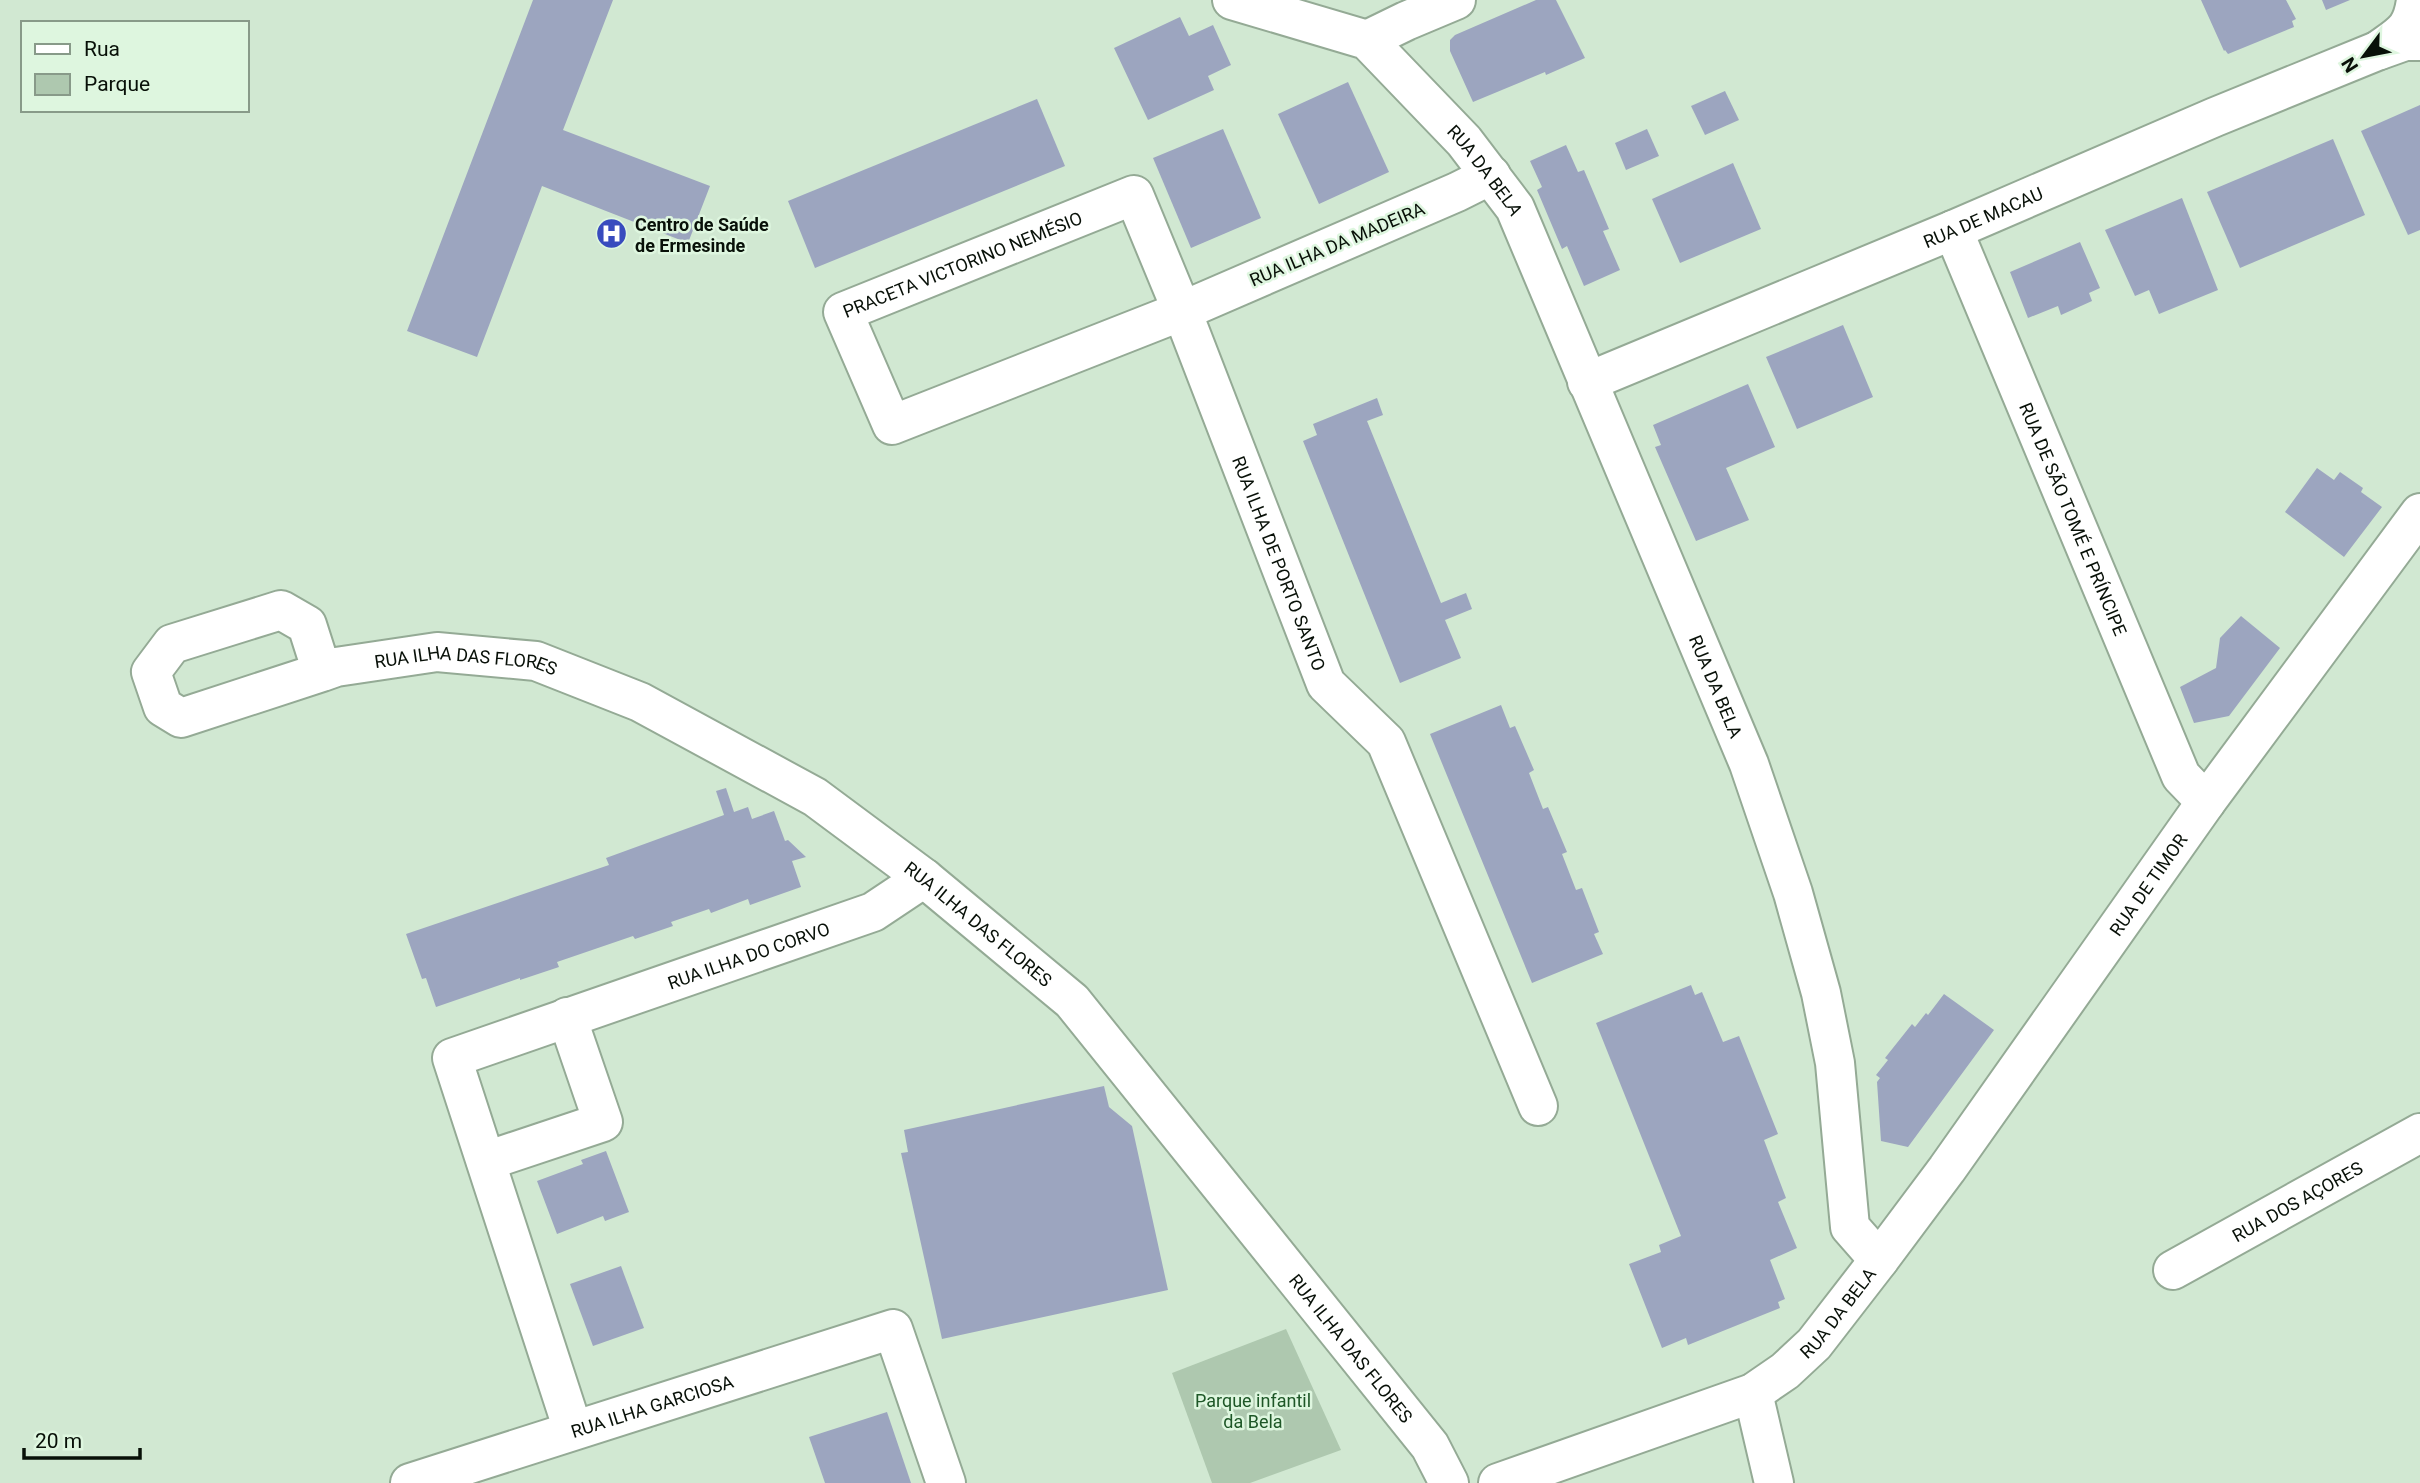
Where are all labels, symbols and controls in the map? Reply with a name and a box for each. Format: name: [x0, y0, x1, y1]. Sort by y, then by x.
legend: [21, 21, 248, 112]
north arrow: [2329, 21, 2399, 91]
text: Rua: [84, 37, 120, 61]
text: N: [2337, 53, 2363, 77]
text: Parque: [84, 72, 150, 96]
street label: RUA DA BELA: [1443, 120, 1527, 219]
street label: RUA DE MACAU: [1920, 182, 2046, 252]
street label: RUA ILHA DA MADEIRA: [1246, 198, 1428, 290]
street label: PRACETA VICTORINO NEMÉSIO: [840, 207, 1085, 322]
place label: Centro de Saúde de Ermesinde: [635, 214, 769, 256]
hospital icon: Centro de Saúde de Ermesinde: [595, 217, 629, 251]
street label: RUA DE SÃO TOMÉ E PRÍNCIPE: [2016, 399, 2132, 639]
street label: RUA ILHA DE PORTO SANTO: [1228, 453, 1330, 674]
street label: RUA DA BELA: [1685, 632, 1747, 741]
street label: RUA ILHA DAS FLORES: [373, 641, 561, 679]
street label: RUA DE TIMOR: [2105, 829, 2191, 939]
street label: RUA ILHA DAS FLORES: [901, 857, 1057, 991]
street label: RUA ILHA DO CORVO: [665, 917, 832, 993]
street label: RUA DOS AÇORES: [2228, 1156, 2366, 1246]
street label: RUA DA BELA: [1795, 1263, 1880, 1362]
street label: RUA ILHA DAS FLORES: [1285, 1270, 1418, 1427]
street label: RUA ILHA GARCIOSA: [568, 1370, 736, 1442]
park label: Parque infantil da Bela: [1195, 1390, 1311, 1432]
scale bar: [24, 1416, 140, 1460]
text: 20 m: [35, 1429, 82, 1453]

